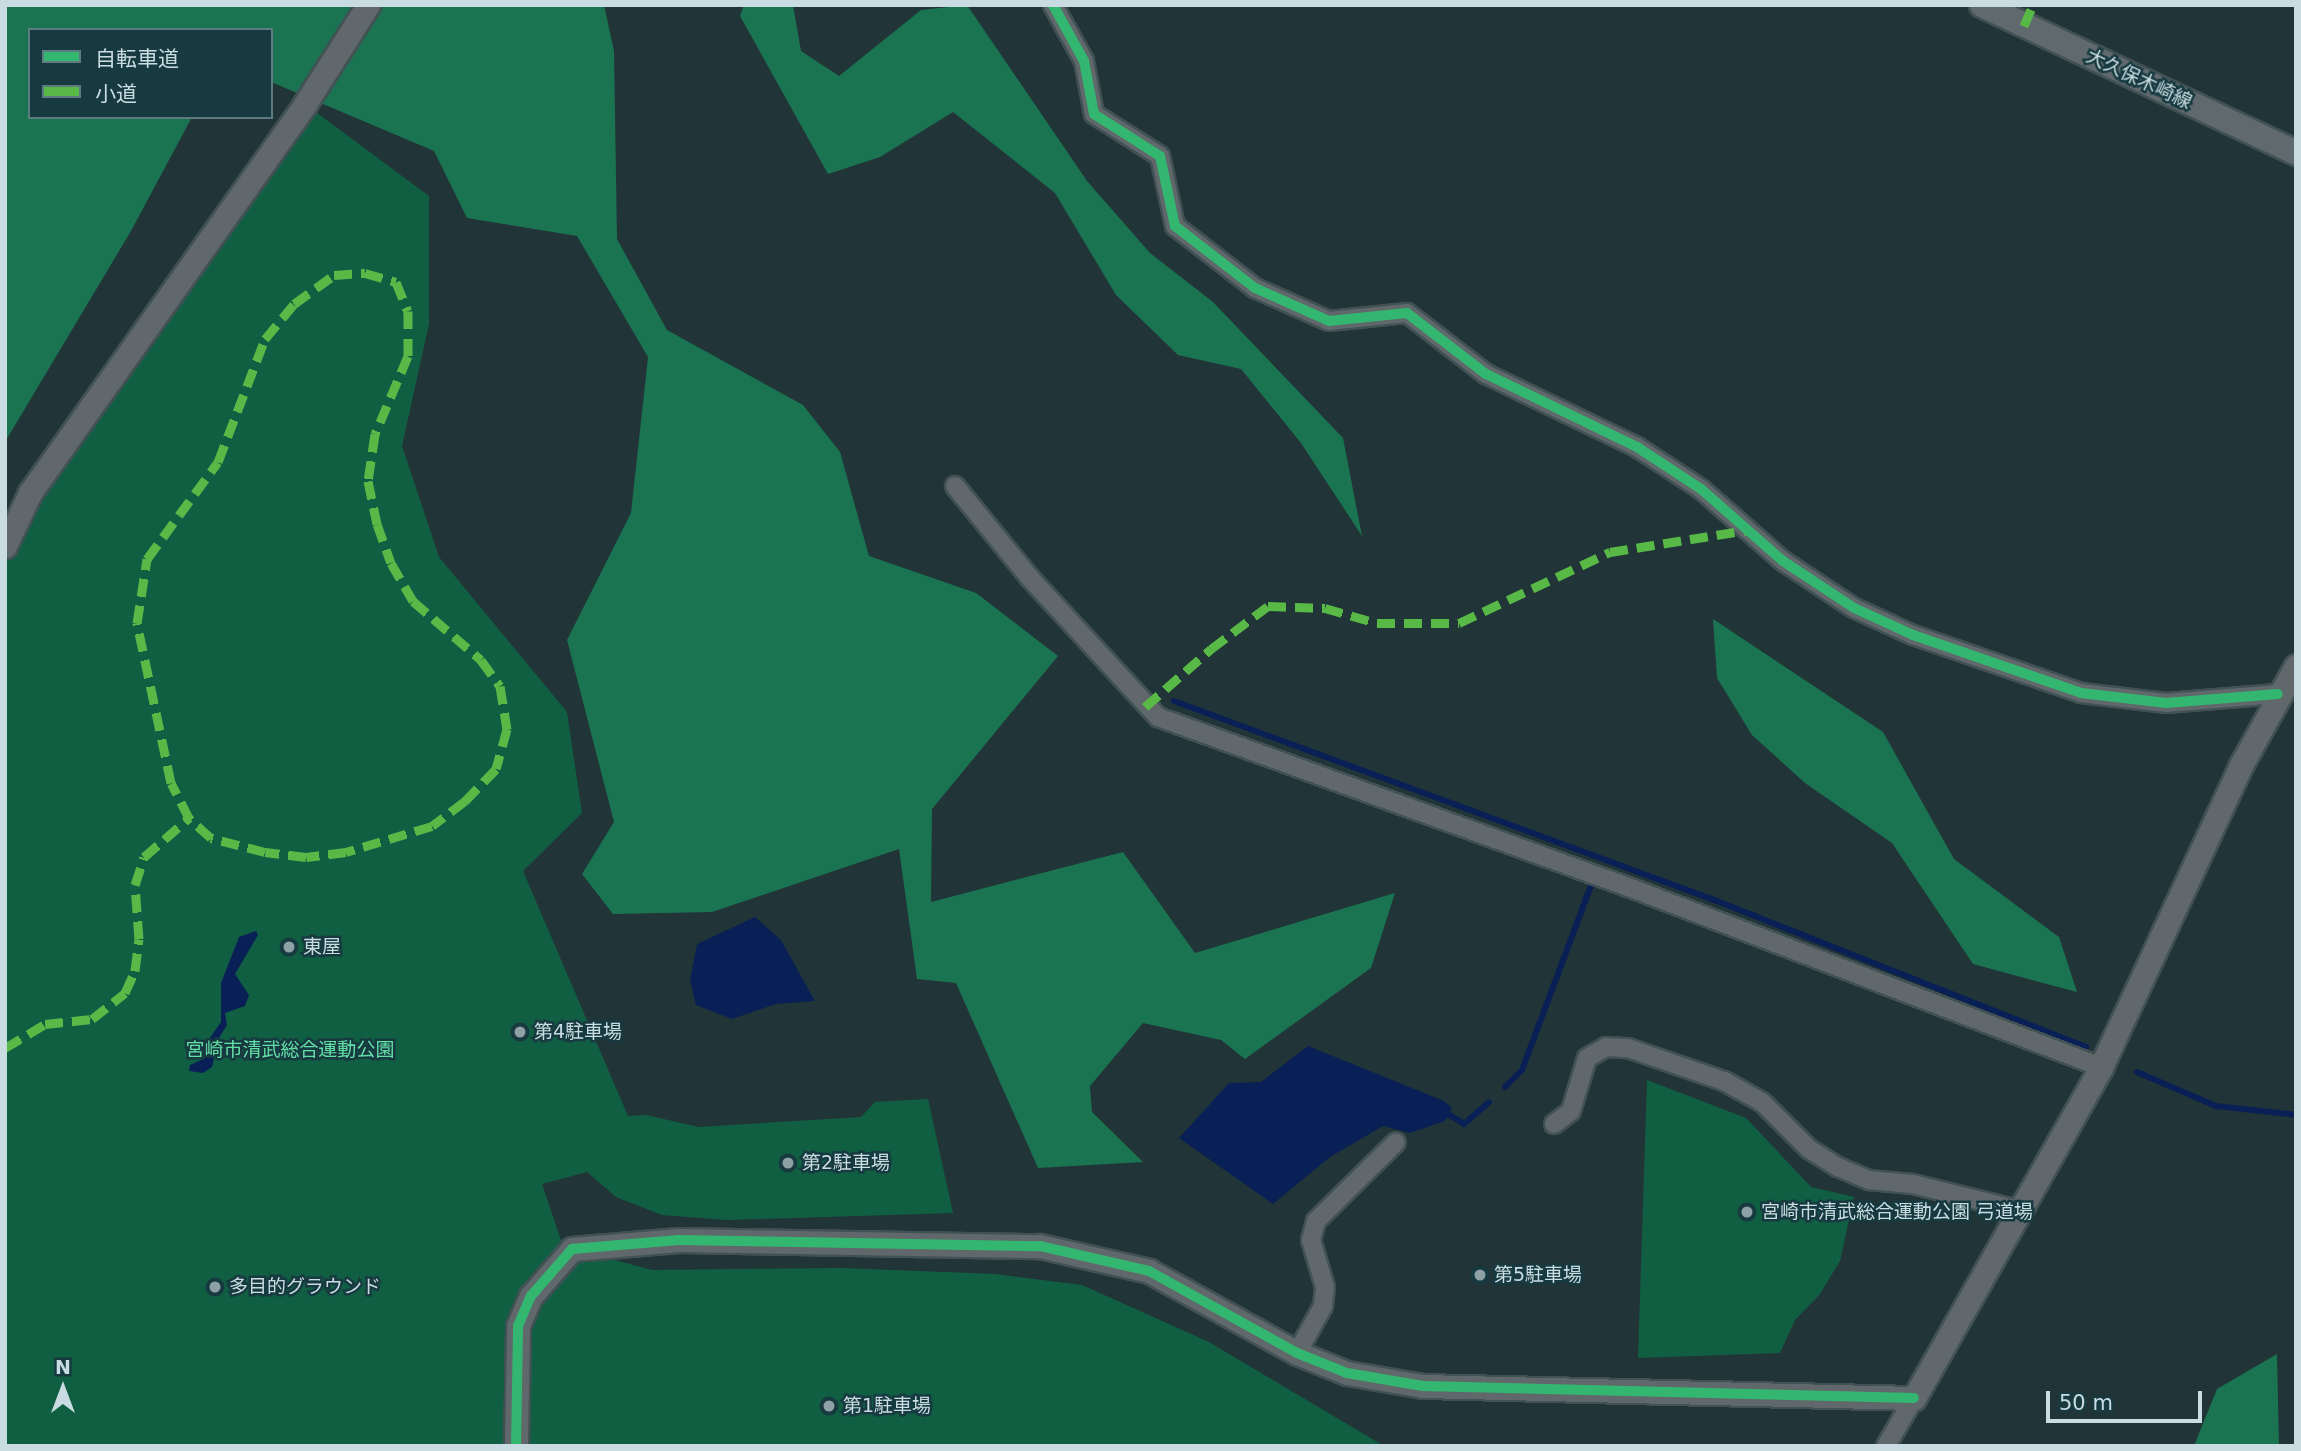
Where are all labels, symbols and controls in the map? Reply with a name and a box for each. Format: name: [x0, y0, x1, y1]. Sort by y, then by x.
legend: [28, 28, 273, 119]
street label: 大久保木崎線: [2083, 45, 2195, 113]
text: 自転車道: [95, 47, 179, 71]
text: 小道: [95, 82, 137, 106]
place label: 東屋: [303, 936, 341, 958]
marker: 東屋: [281, 939, 297, 955]
place label: 第4駐車場: [534, 1021, 622, 1043]
marker: 第4駐車場: [512, 1024, 528, 1040]
park label: 宮崎市清武総合運動公園: [186, 1039, 394, 1061]
place label: 第2駐車場: [802, 1152, 890, 1174]
marker: 第2駐車場: [780, 1155, 796, 1171]
place label: 宮崎市清武総合運動公園 弓道場: [1761, 1201, 2033, 1223]
marker: 宮崎市清武総合運動公園 弓道場: [1739, 1204, 1755, 1220]
place label: 第5駐車場: [1494, 1264, 1582, 1286]
marker: 第5駐車場: [1472, 1267, 1488, 1283]
place label: 多目的グラウンド: [229, 1276, 381, 1298]
marker: 多目的グラウンド: [207, 1279, 223, 1295]
north arrow: [28, 1353, 98, 1423]
text: N: [55, 1356, 71, 1378]
scale bar: [2049, 1378, 2205, 1422]
text: 50 m: [2059, 1391, 2113, 1415]
place label: 第1駐車場: [843, 1395, 931, 1417]
marker: 第1駐車場: [821, 1398, 837, 1414]

